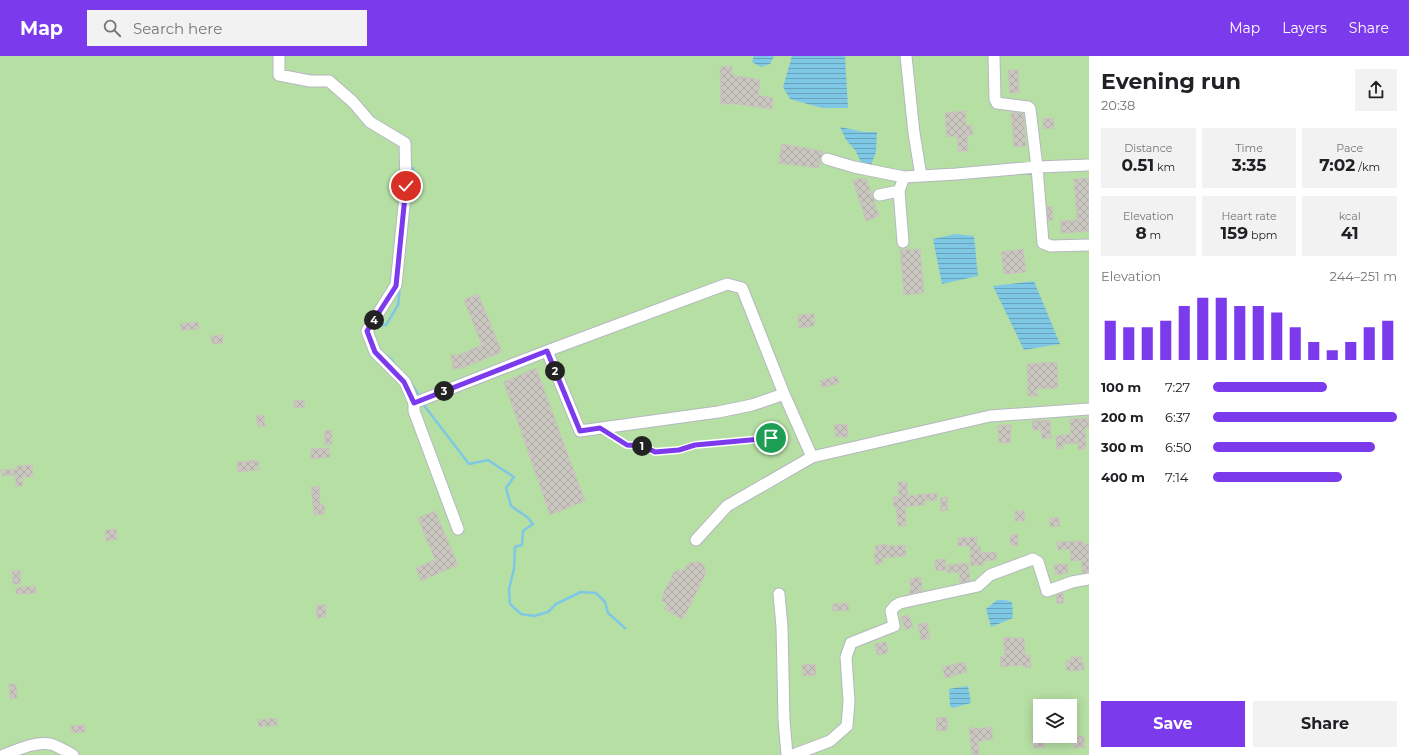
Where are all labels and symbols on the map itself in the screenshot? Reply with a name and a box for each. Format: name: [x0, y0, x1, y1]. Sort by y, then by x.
pin: [389, 169, 423, 203]
pin: 4: [364, 310, 384, 330]
pin: 2: [545, 361, 565, 381]
pin: 3: [434, 381, 454, 401]
pin: [754, 421, 788, 455]
pin: 1: [632, 436, 652, 456]

